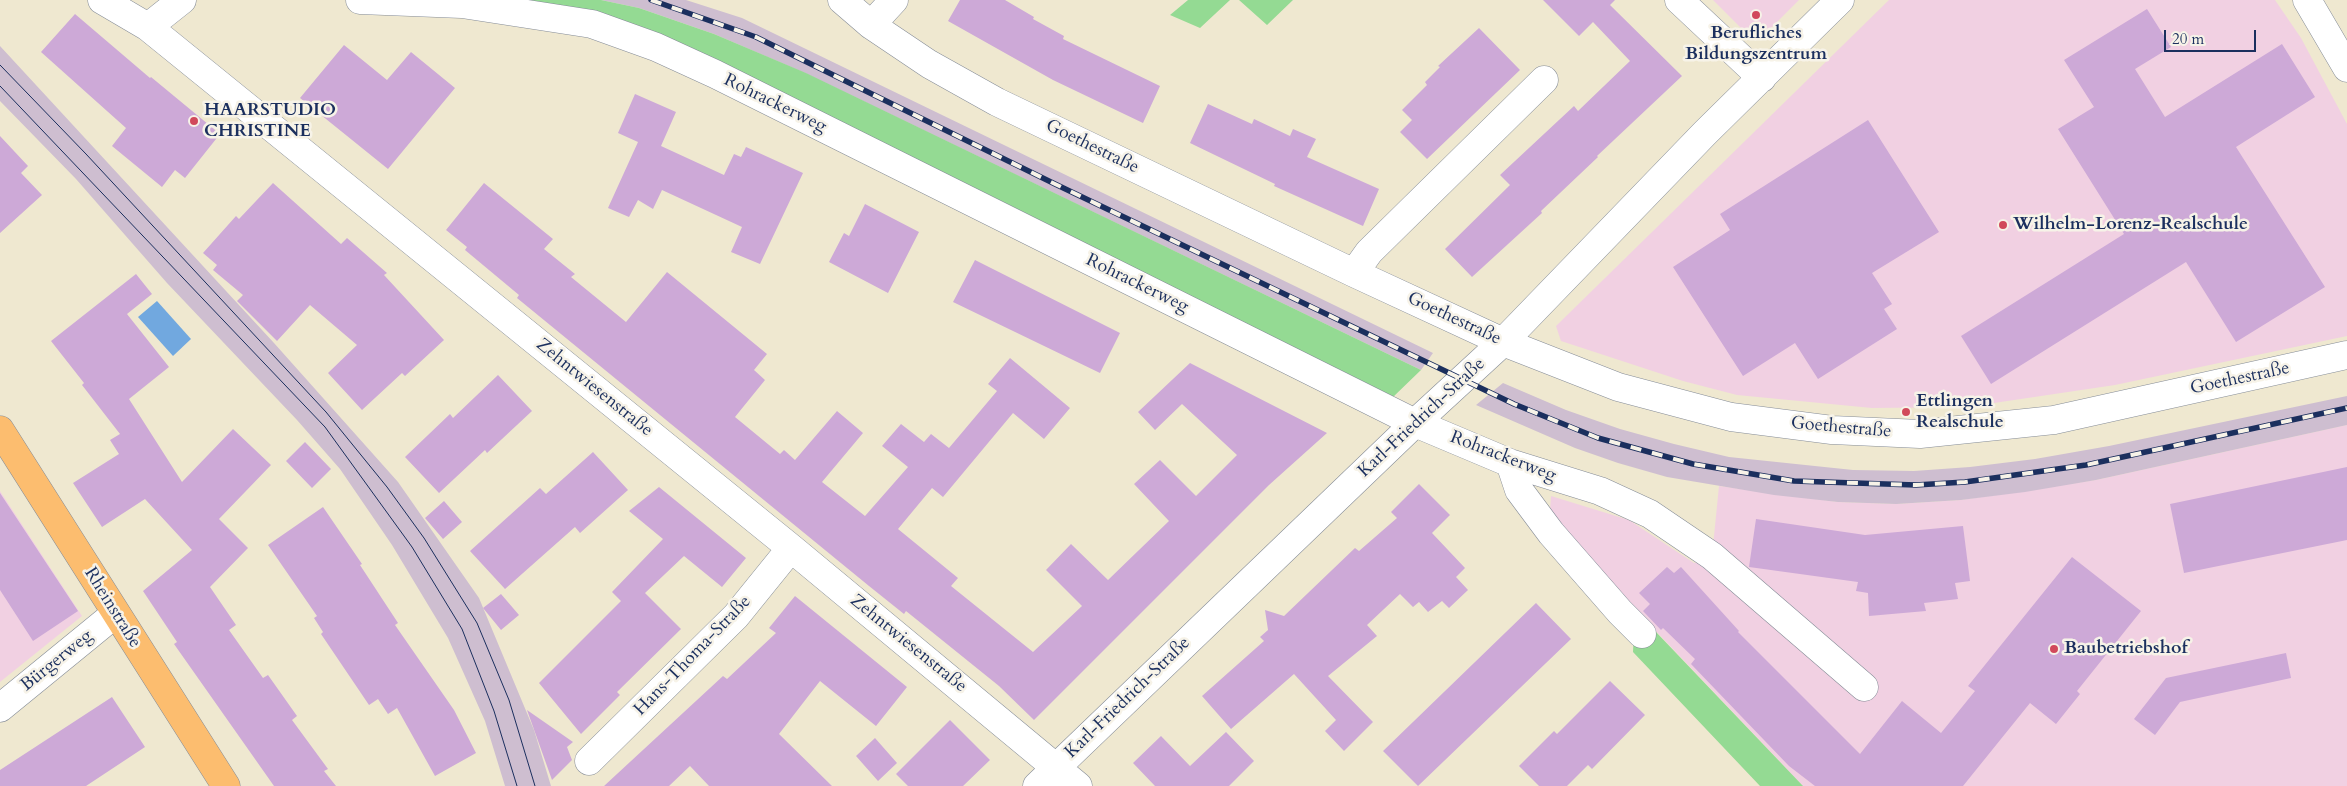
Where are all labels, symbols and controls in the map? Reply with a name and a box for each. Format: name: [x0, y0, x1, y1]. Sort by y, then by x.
marker: Berufliches Bildungszentrum: [1750, 9, 1762, 21]
scale bar: [2167, 20, 2260, 52]
place label: Berufliches Bildungszentrum: [1685, 23, 1827, 66]
text: 20 m: [2172, 29, 2204, 49]
street label: Rohrackerweg: [720, 70, 830, 138]
place label: HAARSTUDIO CHRISTINE: [204, 100, 336, 142]
marker: HAARSTUDIO CHRISTINE: [188, 115, 200, 127]
street label: Goethestraße: [1042, 115, 1142, 179]
place label: Wilhelm-Lorenz-Realschule: [2013, 214, 2248, 236]
marker: Wilhelm-Lorenz-Realschule: [1997, 219, 2009, 231]
street label: Rohrackerweg: [1082, 250, 1192, 318]
street label: Goethestraße: [1404, 288, 1504, 350]
street label: Zehntwiesenstraße: [531, 334, 657, 442]
street label: Karl-Friedrich-Straße: [1354, 354, 1490, 482]
street label: Goethestraße: [2188, 358, 2292, 400]
place label: Ettlingen Realschule: [1916, 391, 2004, 434]
marker: Ettlingen Realschule: [1900, 406, 1912, 418]
street label: Goethestraße: [1790, 413, 1892, 443]
street label: Rohrackerweg: [1447, 427, 1559, 487]
street label: Rheinstraße: [79, 564, 145, 652]
street label: Zehntwiesenstraße: [845, 590, 971, 698]
street label: Hans-Thoma-Straße: [630, 591, 756, 721]
street label: Bürgerweg: [17, 625, 97, 697]
street label: Karl-Friedrich-Straße: [1061, 633, 1195, 763]
place label: Baubetriebshof: [2064, 638, 2188, 660]
marker: Baubetriebshof: [2048, 643, 2060, 655]

